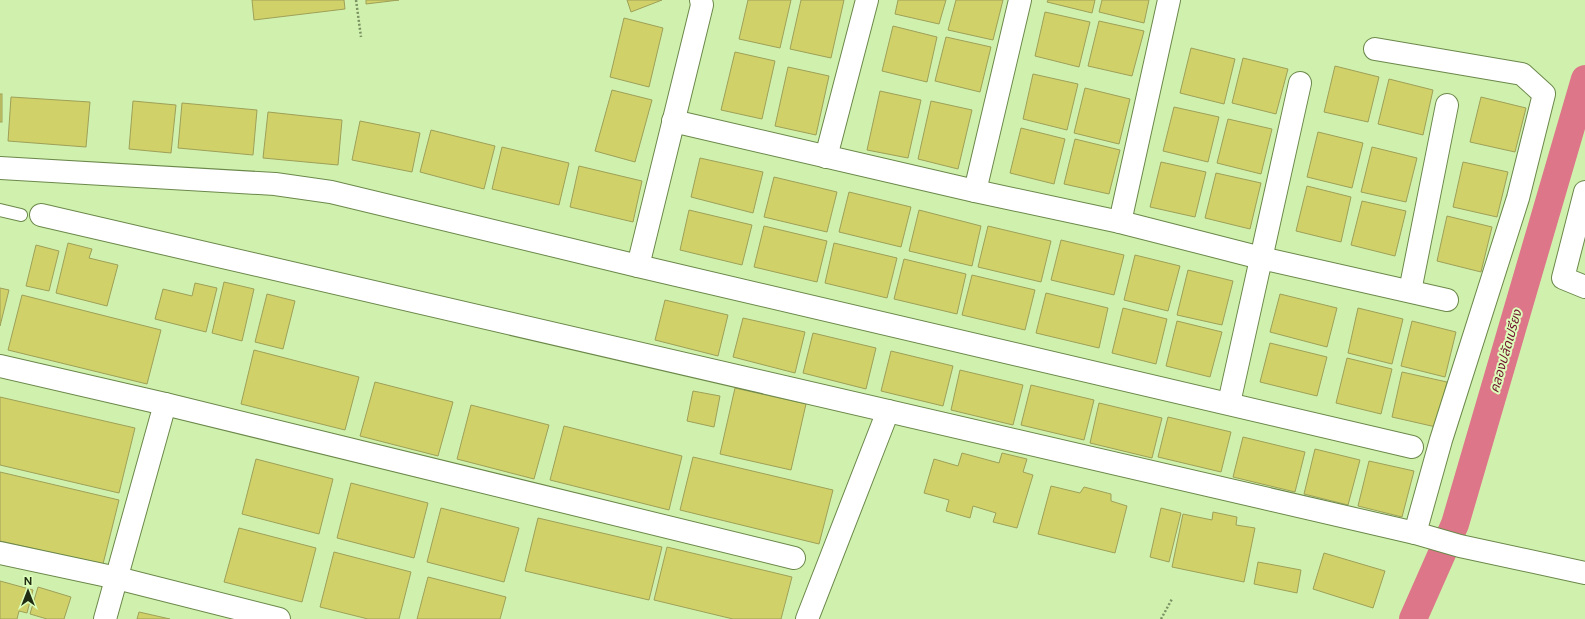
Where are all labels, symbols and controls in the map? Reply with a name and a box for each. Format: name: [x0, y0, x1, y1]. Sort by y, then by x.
water label: คลองปลัดเปรียง: [1486, 307, 1525, 394]
north arrow: [8, 571, 48, 611]
text: N: [24, 575, 32, 588]

